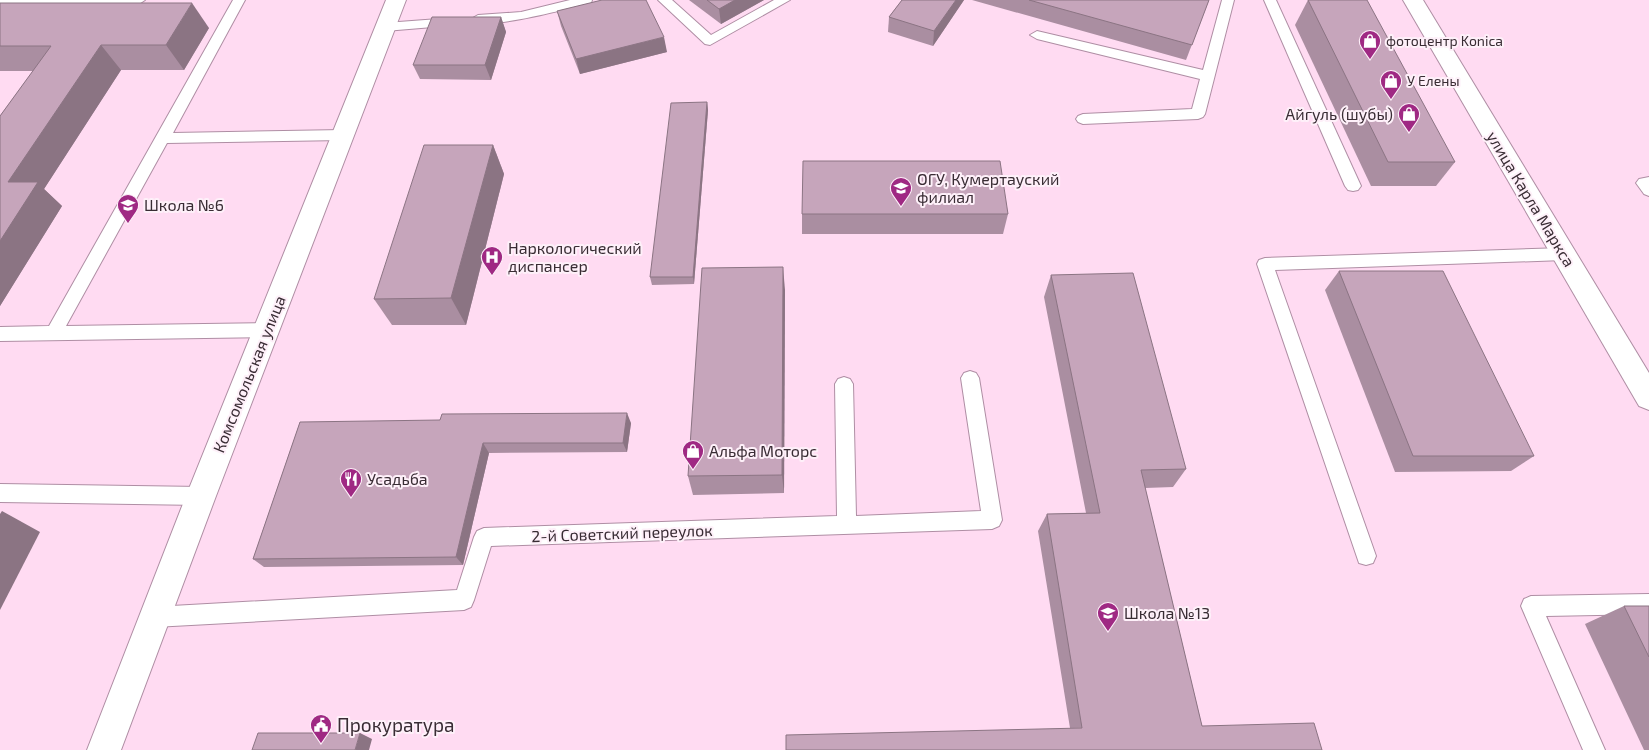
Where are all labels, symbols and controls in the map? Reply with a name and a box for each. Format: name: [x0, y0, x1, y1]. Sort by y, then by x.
shop icon: фотоцентр Konica: [1358, 29, 1382, 60]
place label: фотоцентр Konica: [1386, 32, 1503, 49]
shop icon: У Елены: [1379, 69, 1403, 100]
place label: У Елены: [1407, 72, 1460, 89]
shop icon: Айгуль (шубы): [1397, 102, 1421, 133]
place label: Айгуль (шубы): [1285, 104, 1393, 124]
street label: улица Карла Маркса: [1483, 127, 1579, 271]
place label: ОГУ, Кумертауский филиал: [917, 169, 1059, 206]
school or university icon: ОГУ, Кумертауский филиал: [889, 176, 913, 207]
school or university icon: Школа №6: [116, 193, 140, 224]
place label: Школа №6: [144, 195, 224, 214]
place label: Наркологический диспансер: [508, 238, 642, 275]
hospital icon: Наркологический диспансер: [480, 245, 504, 276]
street label: Комсомольская улица: [208, 292, 290, 456]
shop icon: Альфа Моторс: [681, 439, 705, 470]
place label: Альфа Моторс: [709, 441, 817, 460]
restaurant icon: Усадьба: [339, 467, 363, 498]
place label: Усадьба: [367, 469, 428, 488]
street label: 2-й Советский переулок: [531, 520, 713, 546]
school or university icon: Школа №13: [1096, 601, 1120, 632]
place label: Школа №13: [1124, 603, 1210, 622]
public building icon: Прокуратура: [309, 713, 333, 744]
place label: Прокуратура: [337, 713, 454, 737]

